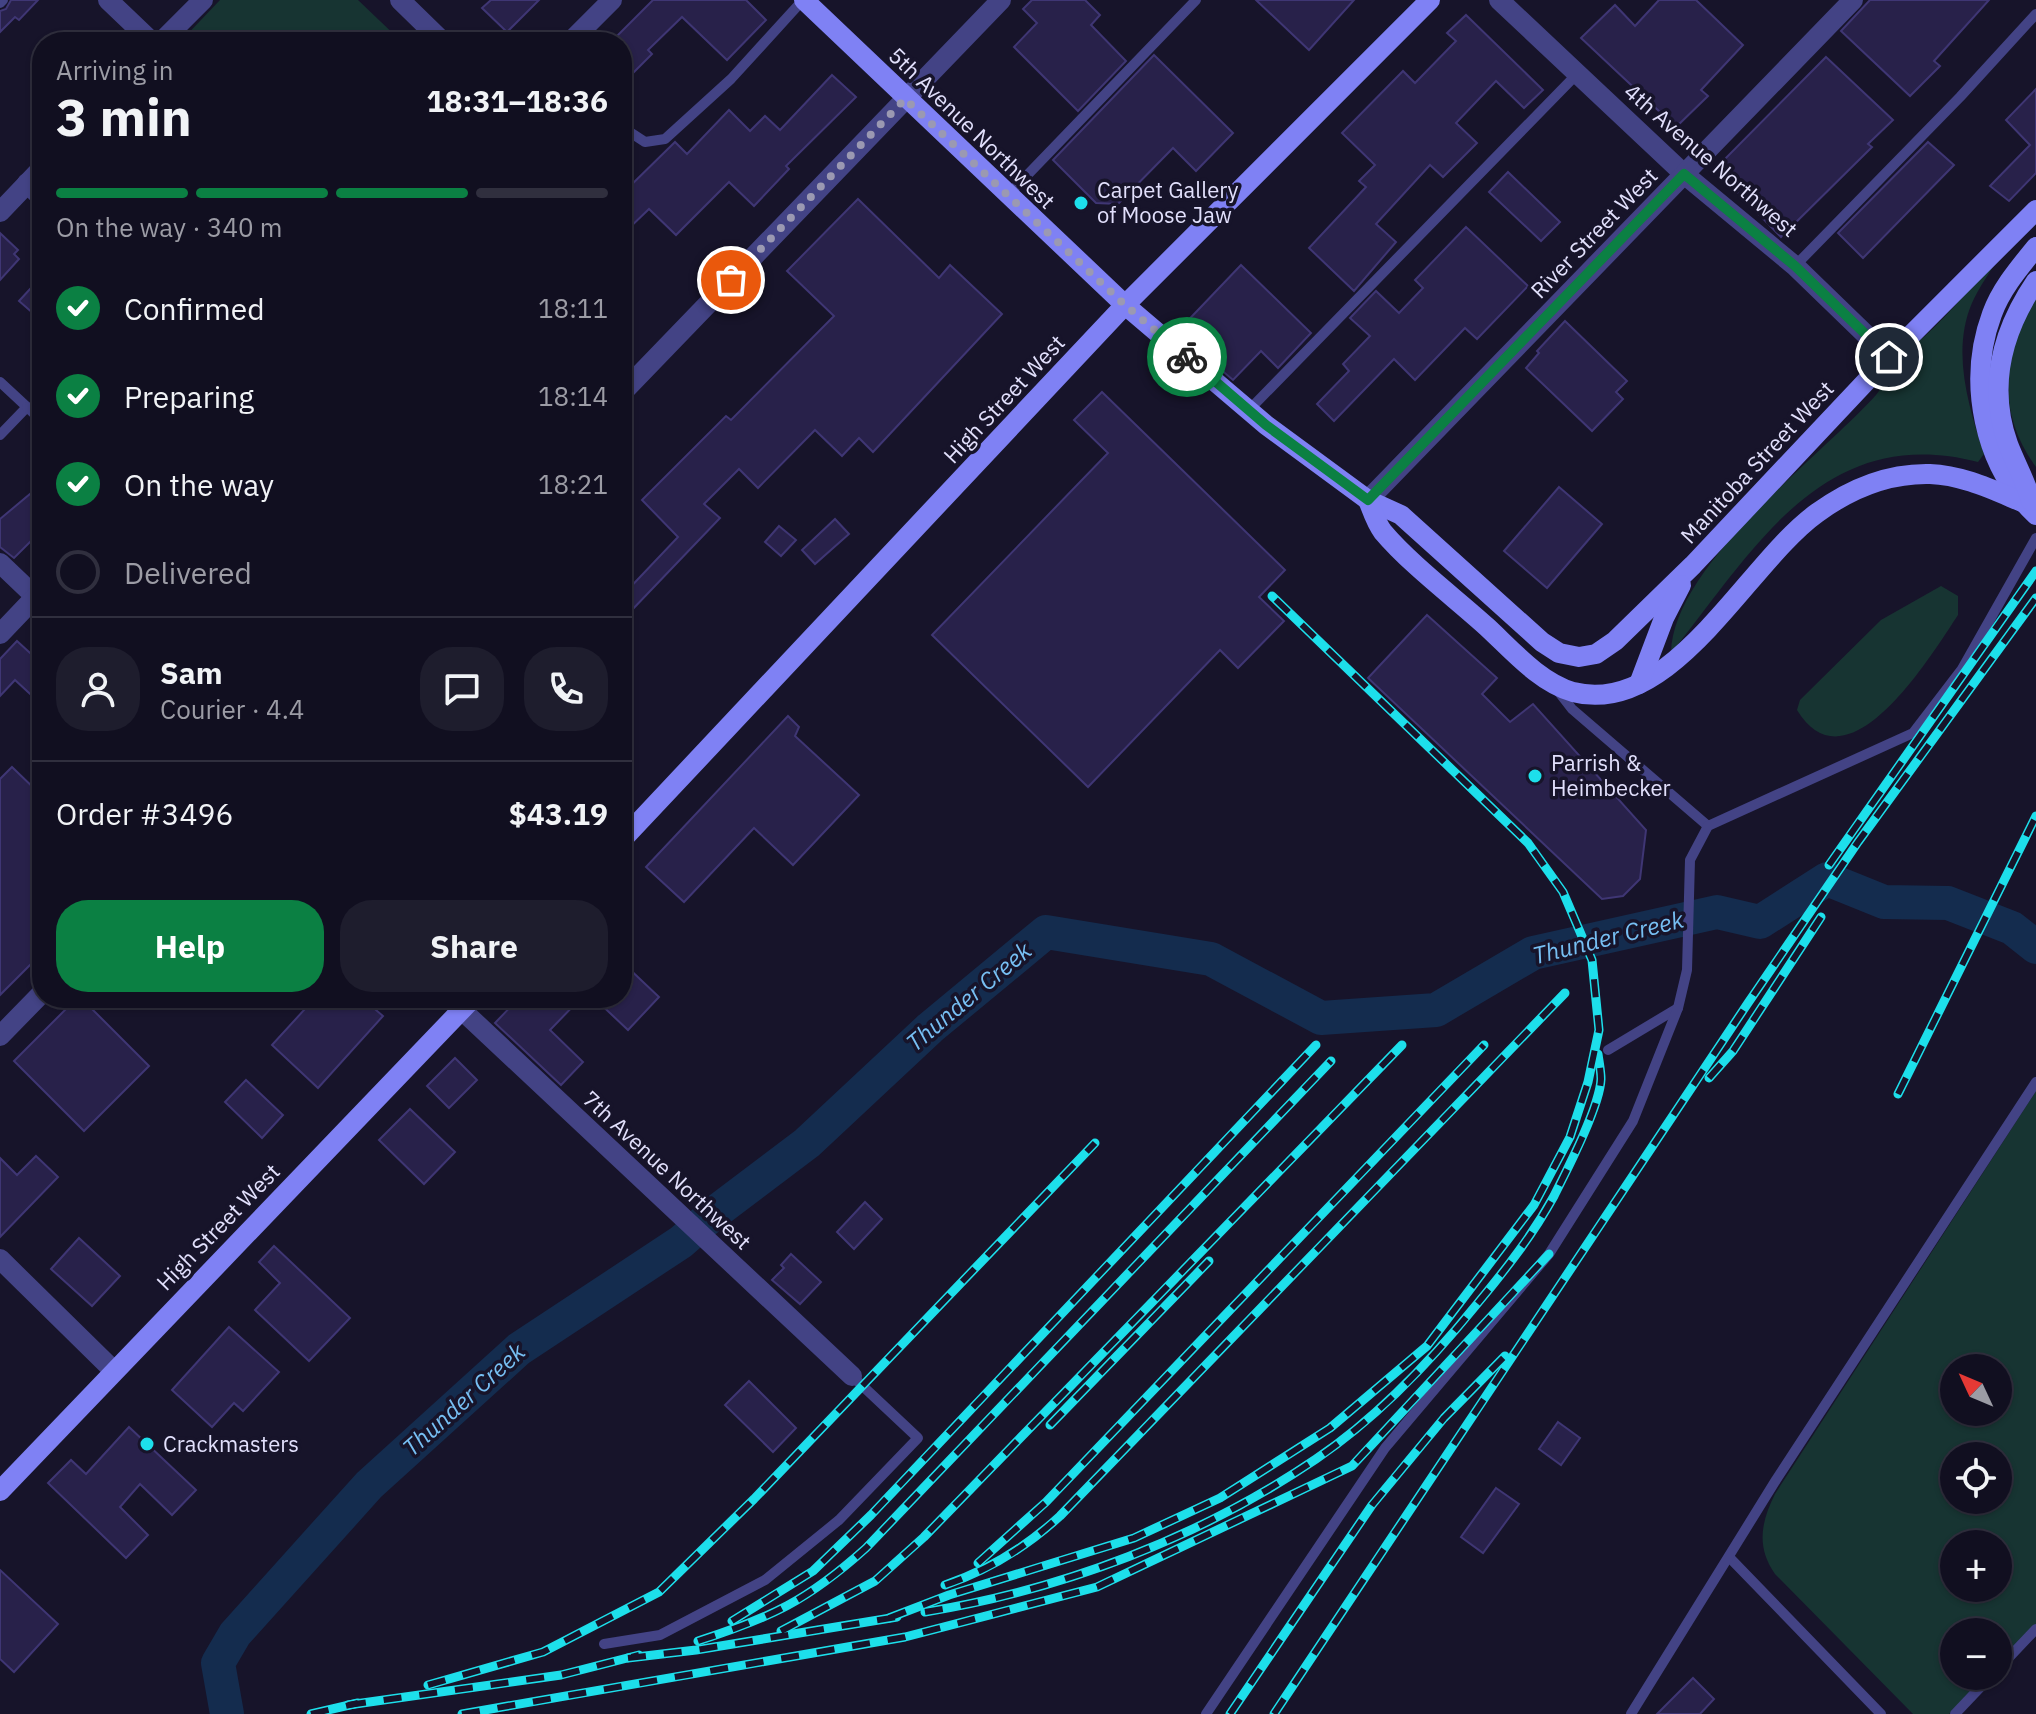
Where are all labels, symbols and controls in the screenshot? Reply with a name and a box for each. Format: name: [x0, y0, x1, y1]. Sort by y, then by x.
street label: 5th Avenue Northwest: [883, 41, 1062, 215]
text: Arriving in: [56, 53, 173, 87]
street label: 4th Avenue Northwest: [1619, 76, 1804, 243]
text: 18:31–18:36: [427, 81, 608, 120]
text: 3 min: [56, 83, 192, 150]
street label: River Street West: [1524, 161, 1663, 304]
place label: Carpet Gallery of Moose Jaw: [1097, 175, 1239, 229]
marker: Carpet Gallery of Moose Jaw: [1072, 194, 1090, 212]
text: On the way · 340 m: [56, 210, 282, 244]
pin: [697, 246, 765, 314]
icon: bag: [709, 258, 753, 302]
icon: check: [56, 286, 100, 330]
text: Confirmed: [124, 289, 265, 328]
text: 18:11: [538, 291, 608, 325]
courier: [1147, 317, 1227, 397]
pin: [1855, 323, 1923, 391]
street label: High Street West: [937, 328, 1071, 469]
icon: bike: [1165, 335, 1209, 379]
icon: home: [1867, 335, 1911, 379]
icon: check: [56, 374, 100, 418]
street label: Manitoba Street West: [1674, 374, 1840, 549]
text: Preparing: [124, 377, 254, 416]
text: 18:14: [538, 379, 608, 413]
icon: check: [56, 462, 100, 506]
text: On the way: [124, 465, 274, 504]
text: 18:21: [538, 467, 608, 501]
text: Delivered: [124, 553, 252, 592]
button: person: [56, 647, 140, 731]
button: chat: [420, 647, 504, 731]
button: phone: [524, 647, 608, 731]
text: Sam: [160, 653, 223, 692]
text: Courier · 4.4: [160, 692, 304, 726]
place label: Parrish & Heimbecker: [1551, 748, 1671, 802]
marker: Parrish & Heimbecker: [1526, 767, 1544, 785]
text: Order #3496: [56, 794, 233, 833]
text: $43.19: [509, 794, 608, 833]
button: Help: [56, 900, 324, 992]
button: Share: [340, 900, 608, 992]
water label: Thunder Creek: [1529, 903, 1687, 971]
water label: Thunder Creek: [899, 934, 1038, 1058]
street label: 7th Avenue Northwest: [577, 1084, 758, 1255]
street label: High Street West: [150, 1157, 286, 1296]
water label: Thunder Creek: [395, 1335, 532, 1463]
north arrow: [1940, 1354, 2012, 1426]
map controls: [1940, 1354, 2012, 1690]
place label: Crackmasters: [163, 1429, 299, 1458]
marker: Crackmasters: [138, 1435, 156, 1453]
button: locate: [1940, 1442, 2012, 1514]
button: +: [1940, 1530, 2012, 1602]
button: −: [1940, 1618, 2012, 1690]

